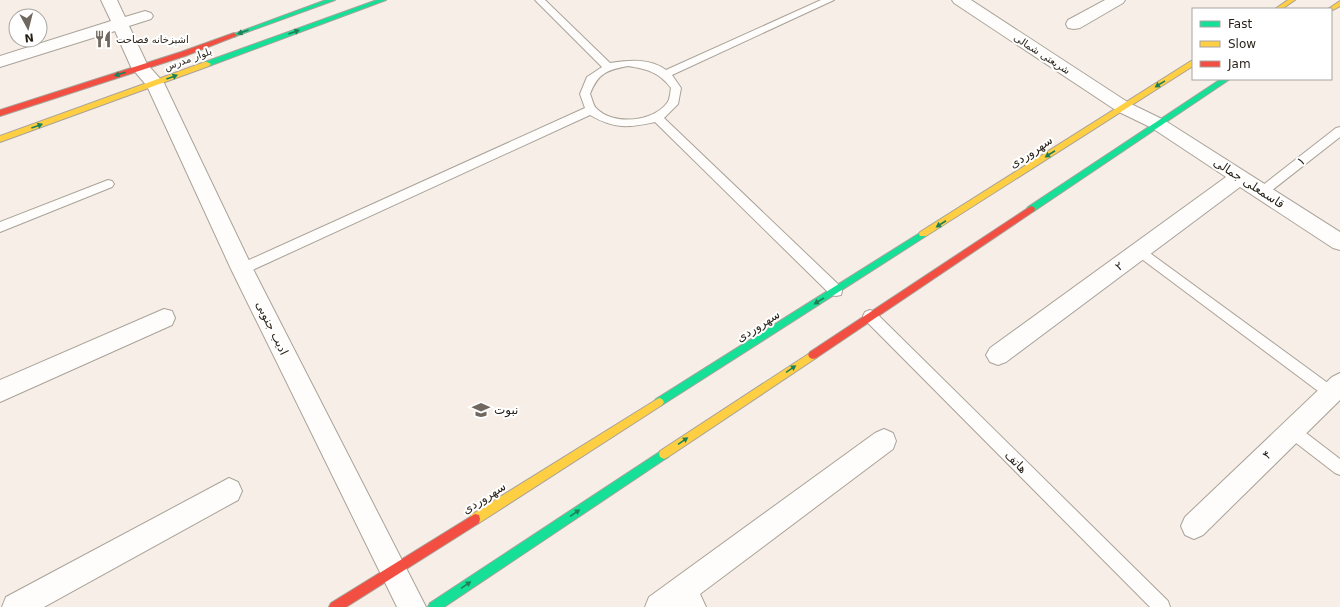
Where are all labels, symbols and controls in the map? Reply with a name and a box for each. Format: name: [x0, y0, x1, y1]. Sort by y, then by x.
north arrow: [8, 8, 48, 48]
legend: [1192, 8, 1332, 80]
text: Fast: [1228, 17, 1252, 31]
restaurant icon: اشپزخانه فصاحت: [93, 29, 113, 49]
one-way arrow: [237, 29, 249, 35]
one-way arrow: [289, 29, 301, 35]
text: N: [24, 30, 35, 44]
street label: شریعتی شمالی: [1012, 32, 1072, 76]
place label: اشپزخانه فصاحت: [116, 34, 189, 46]
text: Slow: [1228, 37, 1256, 51]
street label: بلوار مدرس: [163, 45, 213, 73]
text: Jam: [1227, 57, 1251, 71]
one-way arrow: [114, 71, 126, 77]
one-way arrow: [166, 74, 178, 80]
one-way arrow: [1155, 80, 1165, 88]
one-way arrow: [31, 123, 43, 129]
street label: سهروردی: [1007, 133, 1056, 172]
one-way arrow: [1045, 150, 1056, 158]
street label: ۱: [1294, 153, 1308, 169]
street label: قاسمعلی جمالی: [1211, 155, 1287, 211]
one-way arrow: [936, 220, 946, 228]
street label: ۲: [1112, 258, 1126, 274]
one-way arrow: [814, 297, 825, 305]
street label: ادیب جنوبی: [252, 299, 291, 358]
street label: سهروردی: [734, 307, 783, 346]
one-way arrow: [786, 365, 796, 373]
school or university icon: نبوت: [471, 400, 491, 420]
place label: نبوت: [494, 403, 518, 418]
one-way arrow: [678, 437, 688, 445]
street label: هاتف: [1002, 448, 1030, 476]
street label: ۴: [1260, 448, 1274, 462]
street label: سهروردی: [460, 479, 509, 518]
one-way arrow: [569, 509, 580, 517]
one-way arrow: [461, 581, 472, 589]

